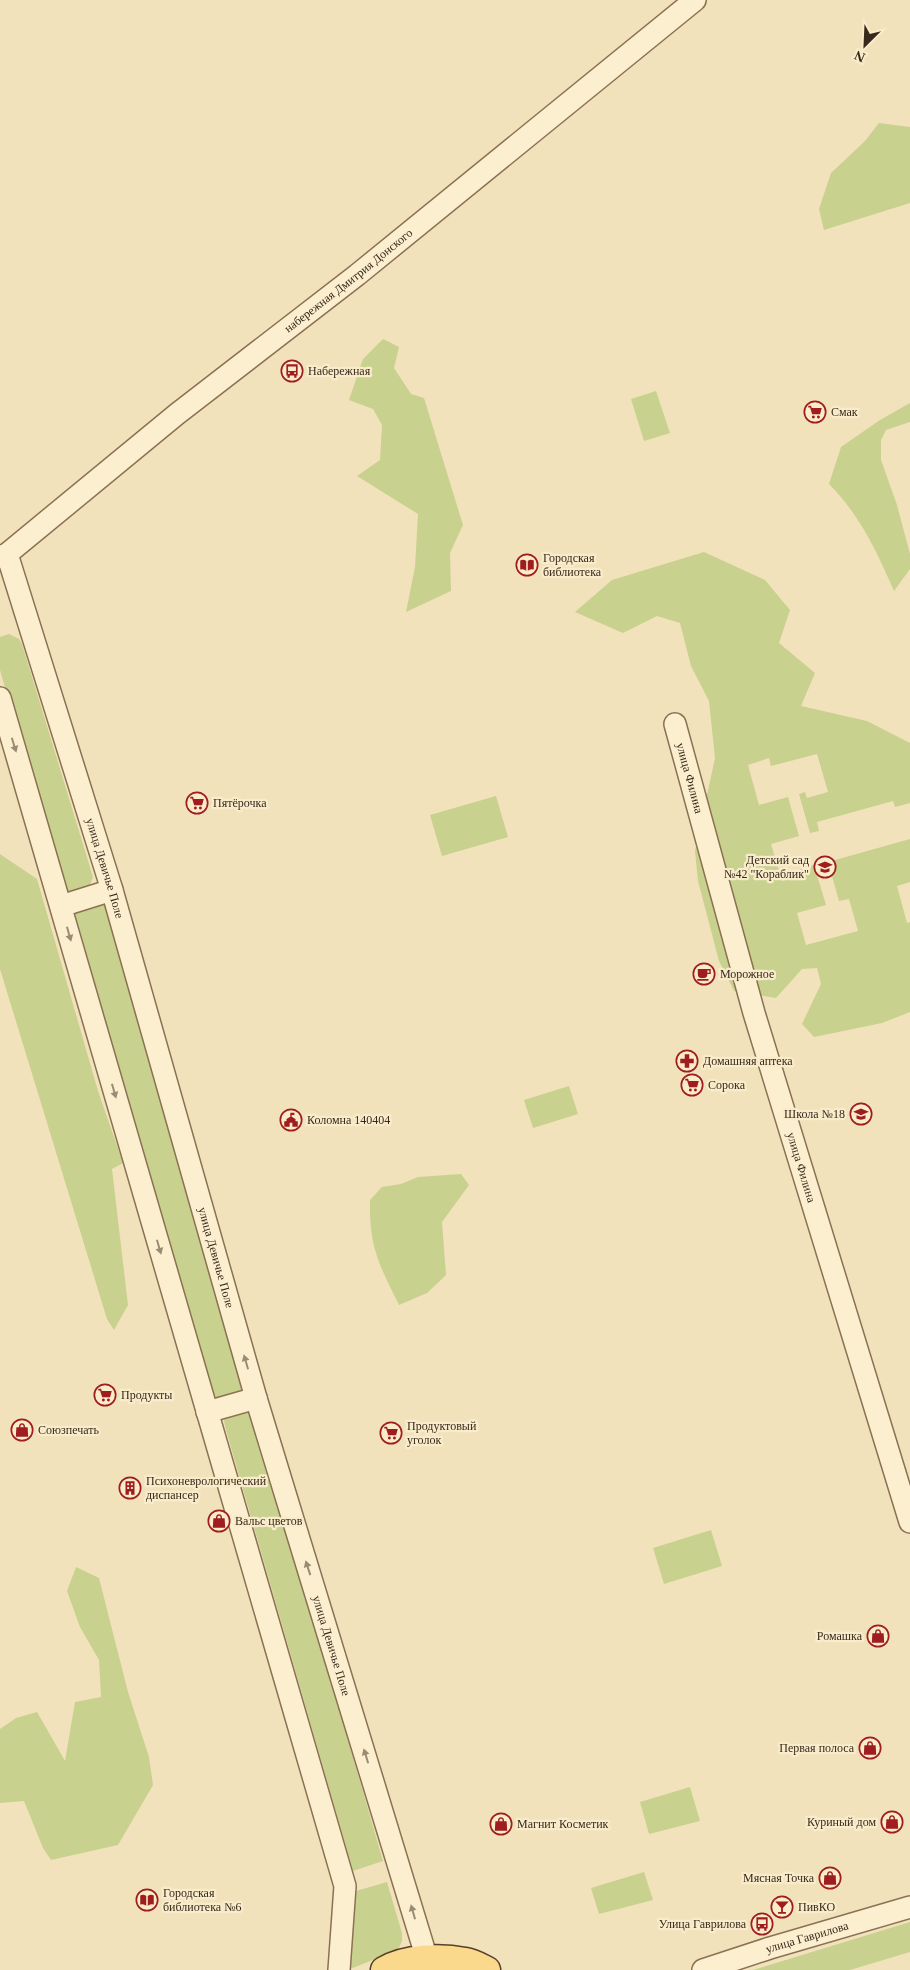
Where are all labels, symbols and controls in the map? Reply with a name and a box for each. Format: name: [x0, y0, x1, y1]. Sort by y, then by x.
north arrow: [840, 20, 890, 70]
text: N: [852, 48, 868, 65]
street label: набережная Дмитрия Донского: [282, 226, 415, 335]
bus stop icon: Набережная: [280, 359, 304, 383]
place label: Набережная: [308, 364, 371, 378]
supermarket icon: Смак: [803, 400, 827, 424]
place label: Смак: [831, 405, 858, 419]
place label: Городская библиотека: [543, 551, 602, 579]
library icon: Городская библиотека: [515, 553, 539, 577]
one-way arrow: [11, 737, 19, 752]
street label: улица Филина: [673, 741, 706, 816]
supermarket icon: Пятёрочка: [185, 791, 209, 815]
place label: Пятёрочка: [213, 796, 267, 810]
street label: улица Девичье Поле: [83, 816, 127, 920]
place label: Детский сад №42 "Кораблик": [724, 853, 809, 881]
school or university icon: Детский сад №42 "Кораблик": [813, 855, 837, 879]
one-way arrow: [66, 927, 74, 942]
cafe icon: Морожное: [692, 962, 716, 986]
place label: Морожное: [720, 967, 774, 981]
pharmacy icon: Домашняя аптека: [675, 1049, 699, 1073]
place label: Домашняя аптека: [703, 1054, 793, 1068]
supermarket icon: Сорока: [680, 1073, 704, 1097]
place label: Сорока: [708, 1078, 746, 1092]
one-way arrow: [111, 1083, 119, 1098]
school or university icon: Школа №18: [849, 1102, 873, 1126]
place label: Школа №18: [784, 1107, 845, 1121]
public building icon: Коломна 140404: [279, 1108, 303, 1132]
place label: Коломна 140404: [307, 1113, 390, 1127]
street label: улица Филина: [784, 1130, 819, 1205]
street label: улица Девичье Поле: [195, 1205, 237, 1309]
one-way arrow: [156, 1239, 164, 1254]
one-way arrow: [242, 1354, 250, 1369]
supermarket icon: Продукты: [93, 1383, 117, 1407]
place label: Продукты: [121, 1388, 172, 1402]
shop icon: Союзпечать: [10, 1418, 34, 1442]
place label: Продуктовый уголок: [407, 1419, 477, 1447]
supermarket icon: Продуктовый уголок: [379, 1421, 403, 1445]
place label: Союзпечать: [38, 1423, 99, 1437]
place label: Психоневрологический диспансер: [146, 1474, 267, 1502]
building icon: Психоневрологический диспансер: [118, 1476, 142, 1500]
shop icon: Вальс цветов: [207, 1509, 231, 1533]
place label: Вальс цветов: [235, 1514, 303, 1528]
one-way arrow: [304, 1560, 311, 1575]
street label: улица Девичье Поле: [310, 1594, 353, 1698]
shop icon: Ромашка: [866, 1624, 890, 1648]
place label: Ромашка: [817, 1629, 863, 1643]
shop icon: Первая полоса: [858, 1736, 882, 1760]
place label: Первая полоса: [779, 1741, 855, 1755]
one-way arrow: [362, 1749, 369, 1764]
shop icon: Куриный дом: [880, 1810, 904, 1834]
shop icon: Магнит Косметик: [489, 1812, 513, 1836]
place label: Куриный дом: [807, 1815, 876, 1829]
place label: Магнит Косметик: [517, 1817, 609, 1831]
shop icon: Мясная Точка: [818, 1866, 842, 1890]
place label: Мясная Точка: [743, 1871, 815, 1885]
place label: Городская библиотека №6: [163, 1886, 242, 1914]
library icon: Городская библиотека №6: [135, 1888, 159, 1912]
bar icon: ПивКО: [770, 1895, 794, 1919]
place label: ПивКО: [798, 1900, 835, 1914]
one-way arrow: [409, 1904, 417, 1919]
bus stop icon: Улица Гаврилова: [750, 1912, 774, 1936]
place label: Улица Гаврилова: [659, 1917, 747, 1931]
street label: улица Гаврилова: [764, 1918, 851, 1956]

